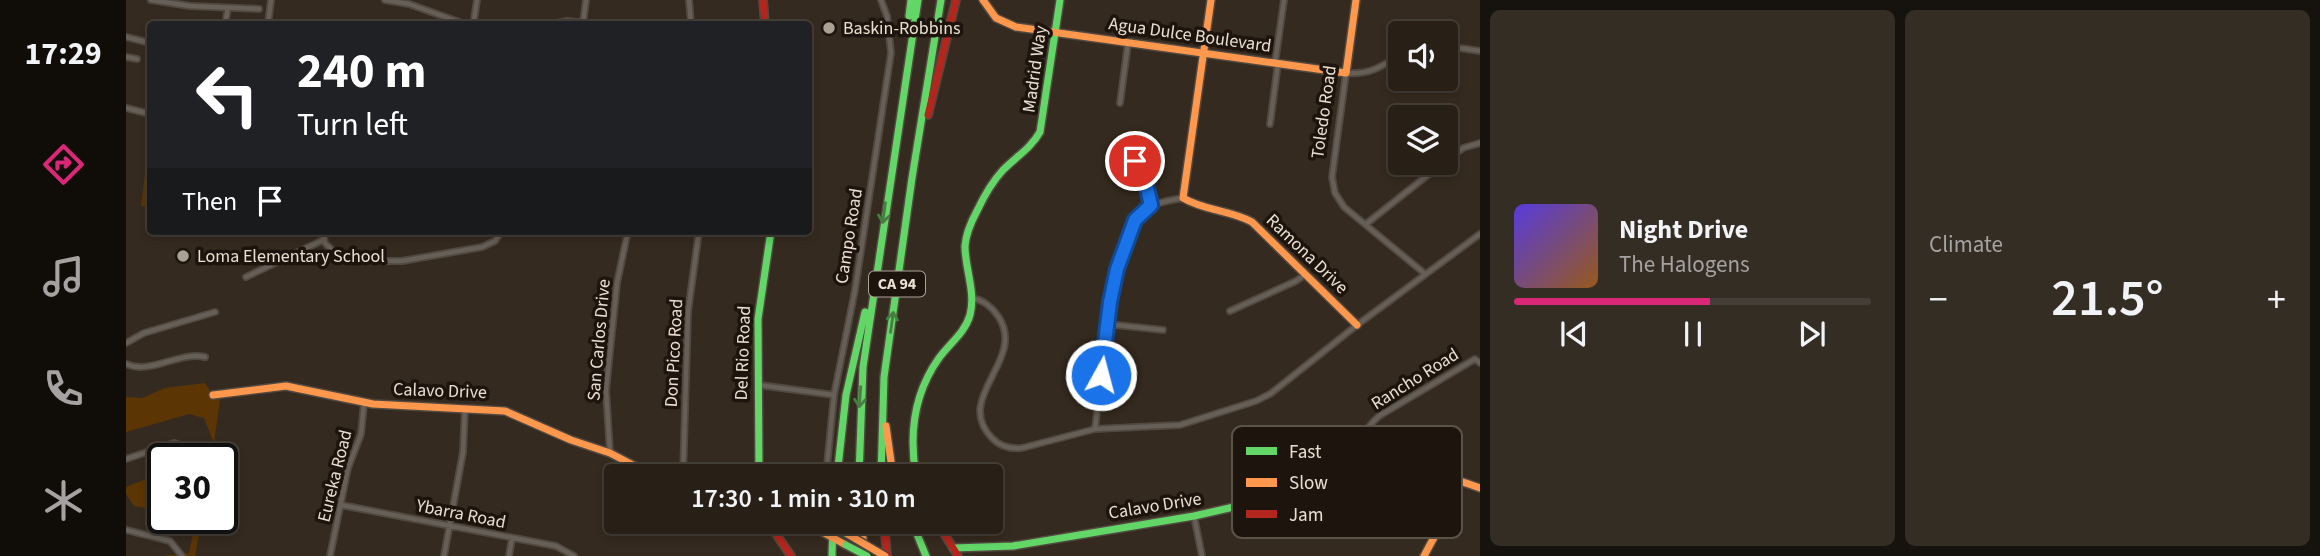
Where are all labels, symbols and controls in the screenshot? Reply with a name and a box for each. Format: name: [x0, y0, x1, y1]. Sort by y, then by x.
street label: Agua Dulce Boulevard: [1107, 11, 1273, 59]
place label: Baskin-Robbins: [843, 16, 961, 41]
marker: Baskin-Robbins: [821, 20, 837, 36]
map controls: [1388, 21, 1458, 175]
button: sound: [1388, 21, 1458, 91]
street label: Madrid Way: [1017, 23, 1054, 114]
text: 17:29: [24, 31, 102, 77]
text: 240 m: [297, 37, 426, 107]
icon: left: [182, 49, 273, 140]
street label: Toledo Road: [1305, 64, 1343, 160]
text: Turn left: [297, 102, 408, 148]
button: layers: [1388, 105, 1458, 175]
pin: [1105, 131, 1165, 191]
icon: directions: [39, 140, 88, 189]
icon: arrive: [1116, 142, 1154, 180]
icon: arrive: [251, 182, 289, 220]
text: Then: [182, 183, 237, 220]
street label: Campo Road: [829, 187, 869, 285]
one-way arrow: [877, 202, 890, 224]
street label: Ramona Drive: [1260, 208, 1354, 300]
text: Night Drive: [1619, 211, 1748, 248]
text: Climate: [1929, 228, 2003, 261]
place label: Loma Elementary School: [197, 244, 385, 269]
marker: Loma Elementary School: [175, 248, 191, 264]
text: The Halogens: [1619, 248, 1750, 281]
icon: music: [39, 252, 88, 301]
text: 21.5°: [2051, 262, 2164, 336]
road number: CA 94: [869, 272, 925, 296]
text: −: [1929, 273, 1948, 327]
text: +: [2267, 273, 2286, 327]
street label: San Carlos Drive: [581, 278, 617, 402]
street label: Don Pico Road: [659, 298, 689, 408]
street label: Del Rio Road: [729, 305, 757, 401]
one-way arrow: [885, 311, 898, 334]
icon: previous: [1555, 315, 1593, 353]
icon: pause: [1674, 315, 1712, 353]
icon: next: [1793, 315, 1831, 353]
position arrow: [1064, 338, 1138, 412]
street label: Rancho Road: [1366, 342, 1464, 416]
icon: phone: [39, 364, 88, 413]
street label: Calavo Drive: [393, 377, 487, 405]
one-way arrow: [854, 385, 867, 408]
legend: [1232, 426, 1462, 538]
street label: Eureka Road: [311, 427, 359, 525]
text: Fast: [1289, 439, 1322, 466]
speed limit sign: 30: [147, 443, 238, 534]
text: Slow: [1289, 470, 1328, 497]
icon: climate: [39, 476, 88, 525]
text: 17:30 · 1 min · 310 m: [691, 480, 916, 517]
street label: Calavo Drive: [1107, 486, 1203, 526]
street label: Ybarra Road: [413, 493, 508, 535]
text: Jam: [1289, 502, 1323, 529]

